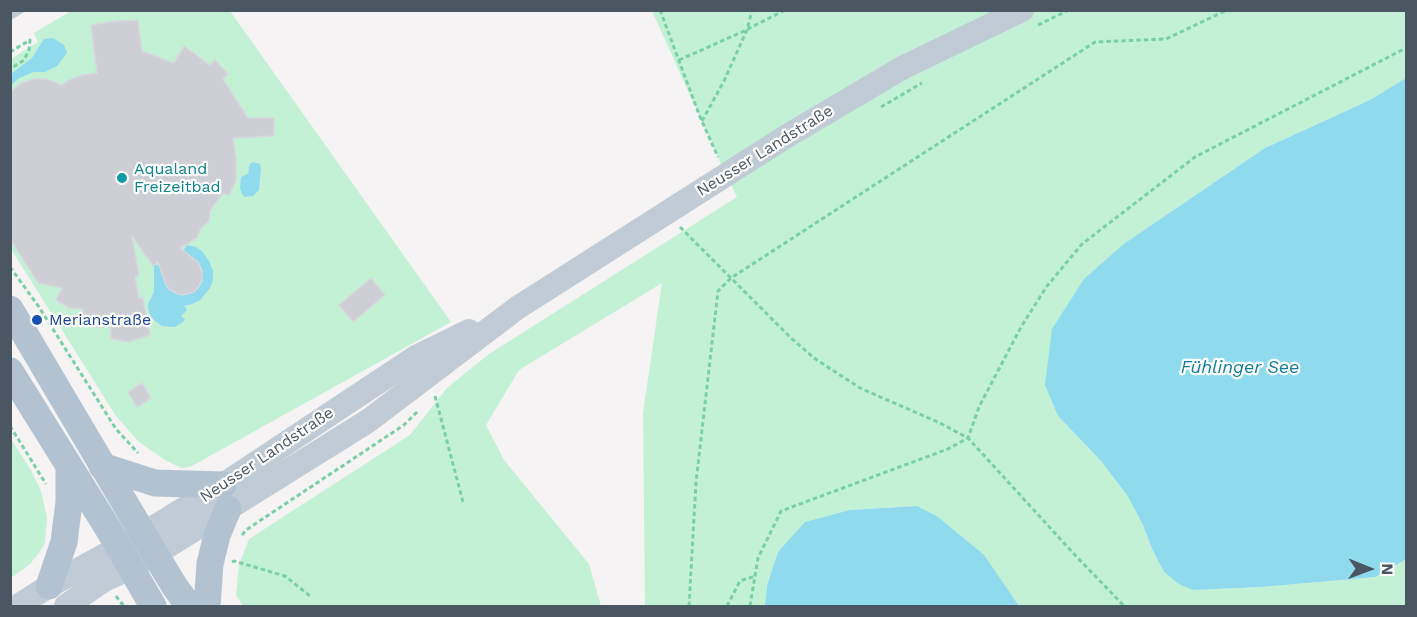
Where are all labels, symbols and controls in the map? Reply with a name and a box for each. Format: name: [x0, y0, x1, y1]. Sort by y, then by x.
street label: Neusser Landstraße: [693, 101, 837, 201]
place label: Aqualand Freizeitbad: [134, 159, 221, 197]
marker: Aqualand Freizeitbad: [115, 171, 129, 185]
place label: Merianstraße: [49, 310, 151, 330]
marker: Merianstraße: [30, 313, 44, 327]
water label: Fühlinger See: [1181, 357, 1299, 379]
street label: Neusser Landstraße: [197, 403, 337, 507]
north arrow: [1339, 539, 1399, 599]
text: N: [1378, 563, 1397, 575]

